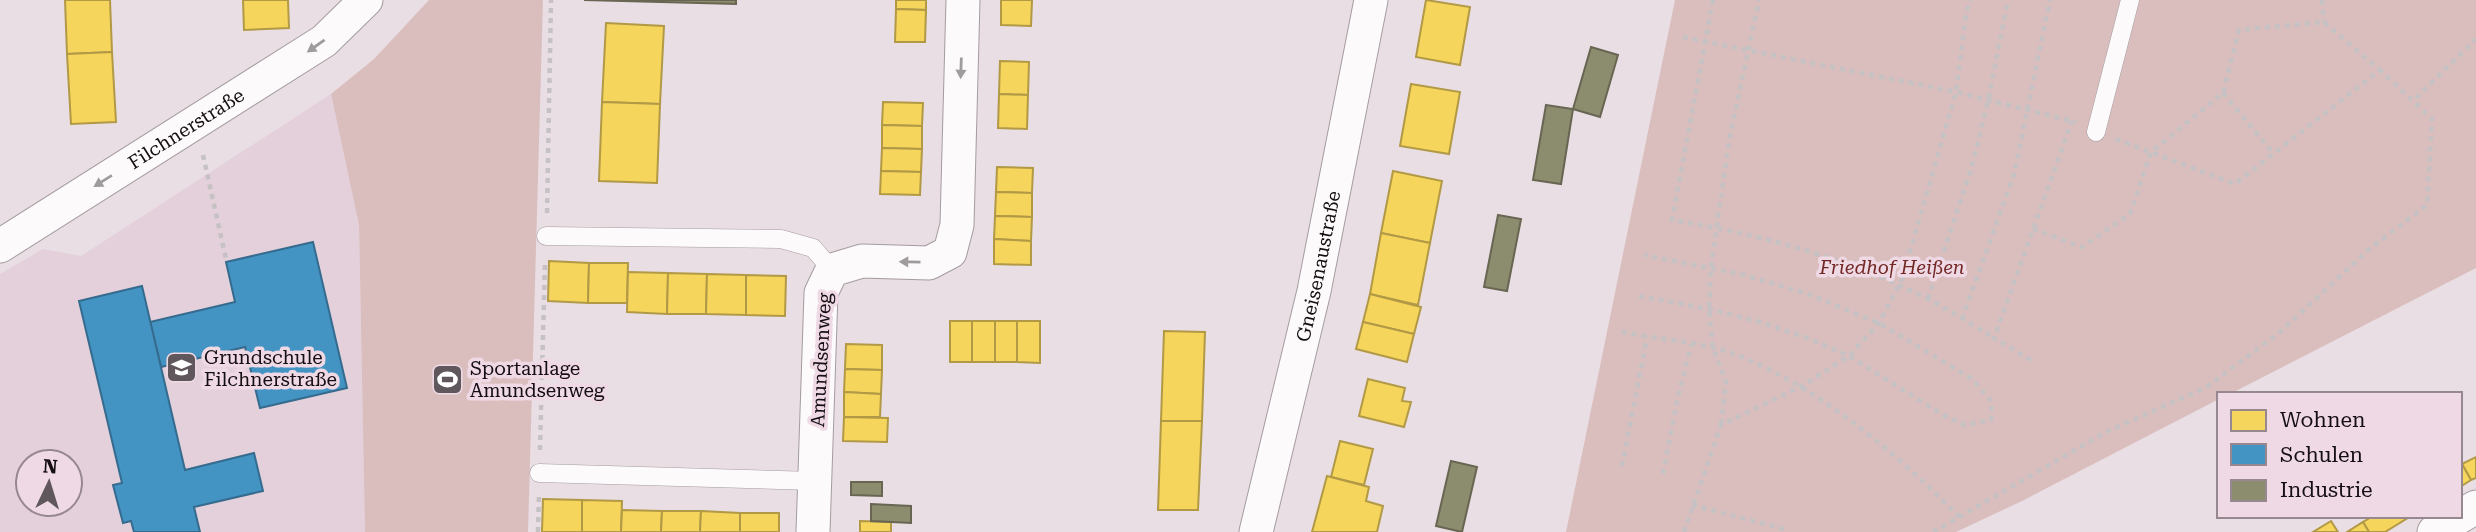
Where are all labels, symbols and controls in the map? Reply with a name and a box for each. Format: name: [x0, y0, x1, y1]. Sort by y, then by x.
one-way arrow: [307, 39, 325, 53]
one-way arrow: [956, 57, 967, 79]
street label: Filchnerstraße: [124, 83, 248, 174]
one-way arrow: [94, 175, 113, 188]
street label: Gneisenaustraße: [1291, 189, 1345, 344]
one-way arrow: [899, 256, 921, 268]
park label: Friedhof Heißen: [1818, 256, 1965, 279]
street label: Amundsenweg: [806, 292, 836, 428]
place label: Grundschule Filchnerstraße: [204, 346, 337, 391]
school or university icon: Grundschule Filchnerstraße: [164, 351, 198, 385]
place label: Sportanlage Amundsenweg: [470, 357, 605, 402]
sports icon: Sportanlage Amundsenweg: [430, 362, 464, 396]
legend: [2217, 392, 2462, 518]
text: Wohnen: [2280, 408, 2366, 432]
text: Schulen: [2280, 443, 2364, 467]
north arrow: [14, 448, 84, 518]
text: N: [42, 455, 59, 479]
text: Industrie: [2280, 478, 2373, 502]

